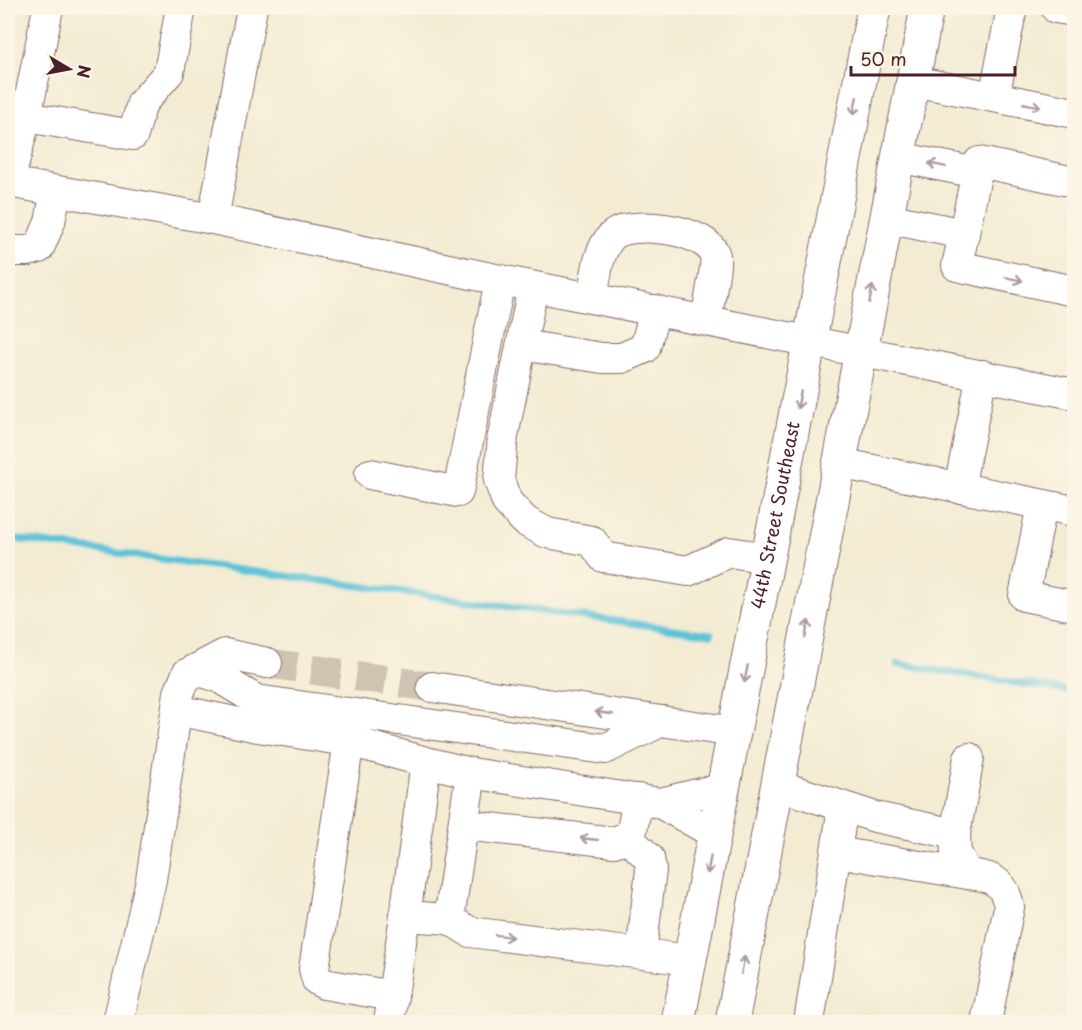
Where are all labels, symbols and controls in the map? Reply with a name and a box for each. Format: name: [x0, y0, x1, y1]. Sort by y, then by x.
north arrow: [39, 39, 99, 99]
scale bar: [851, 39, 1014, 77]
text: 50 m: [860, 45, 907, 72]
text: N: [72, 63, 98, 80]
one-way arrow: [849, 96, 860, 116]
one-way arrow: [1022, 100, 1041, 111]
one-way arrow: [928, 159, 948, 170]
one-way arrow: [1005, 273, 1024, 285]
one-way arrow: [866, 285, 877, 305]
one-way arrow: [793, 390, 804, 409]
street label: 44th Street Southeast: [743, 419, 806, 611]
one-way arrow: [802, 620, 813, 639]
one-way arrow: [740, 663, 751, 683]
one-way arrow: [594, 707, 614, 718]
one-way arrow: [579, 833, 599, 844]
one-way arrow: [703, 855, 714, 875]
one-way arrow: [493, 931, 513, 942]
one-way arrow: [738, 956, 749, 975]

